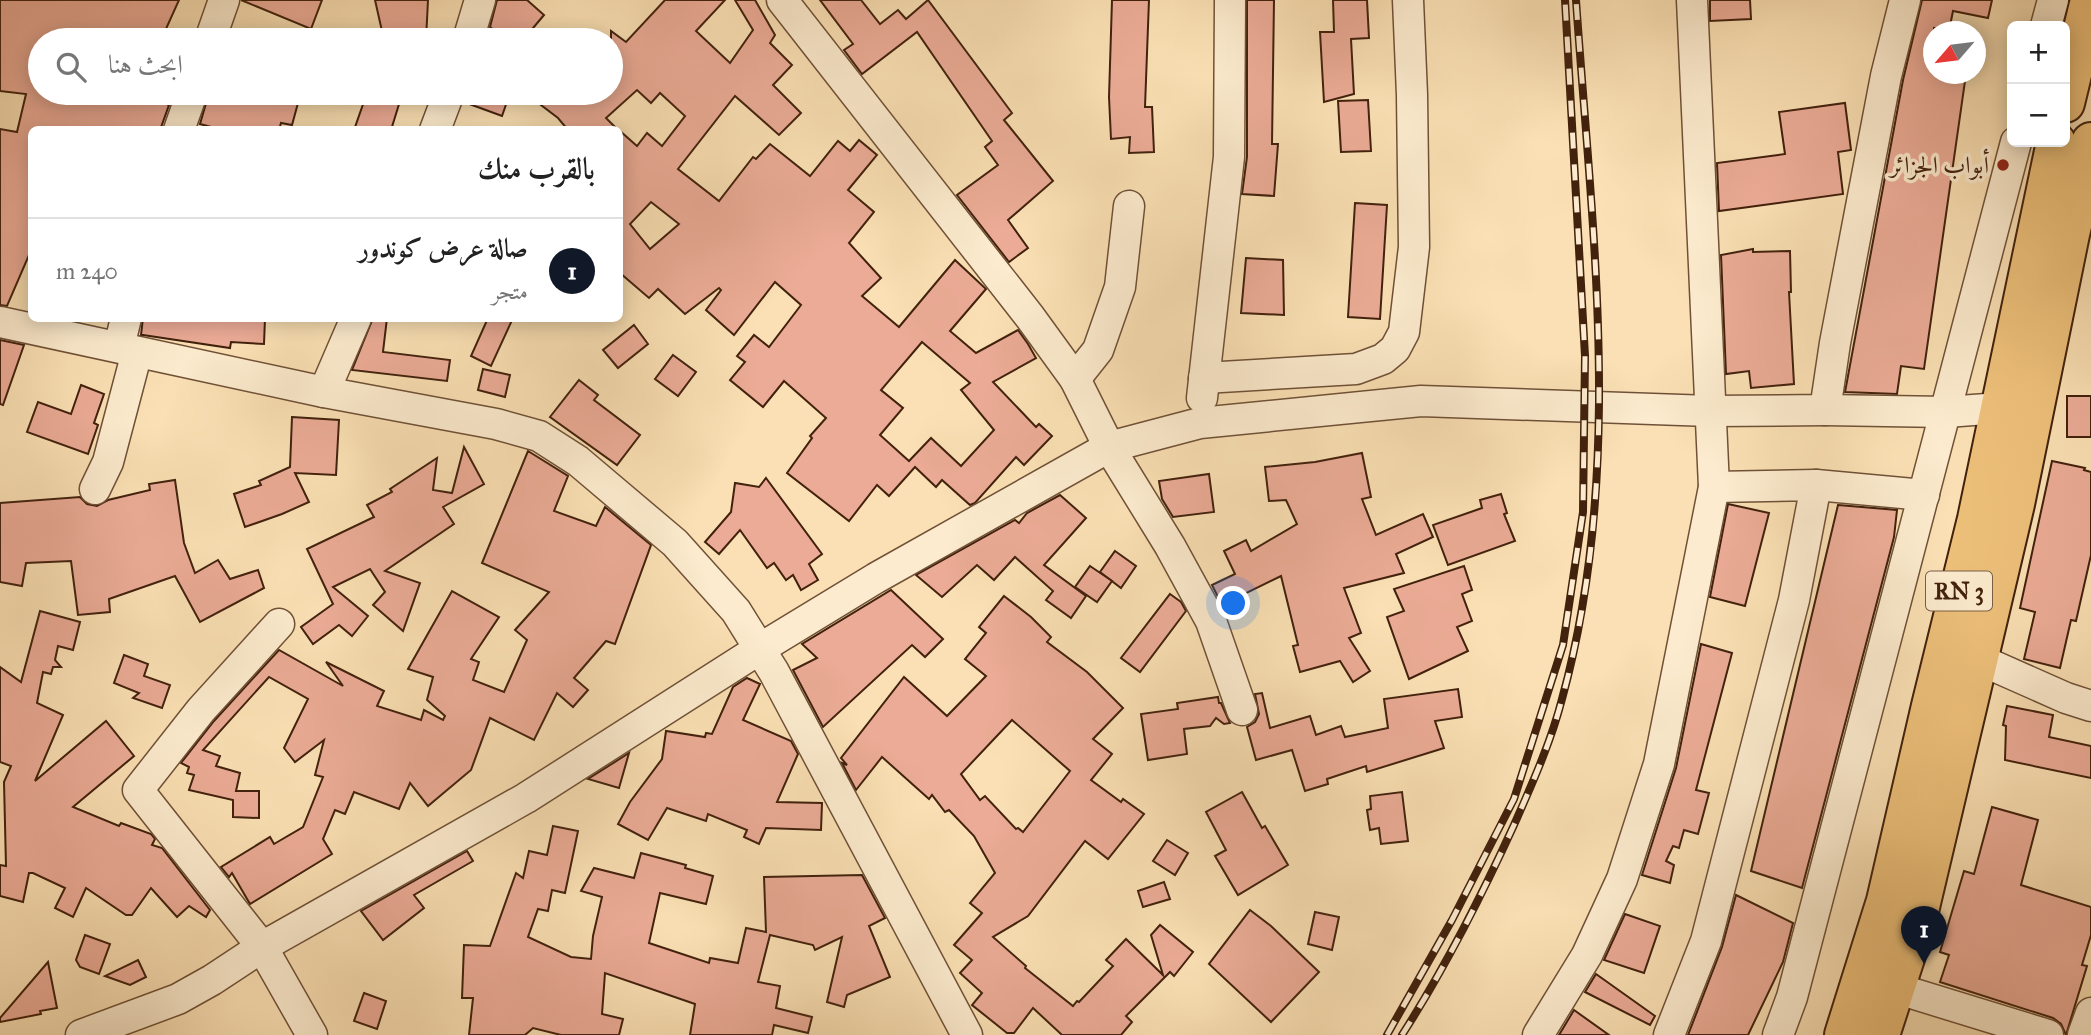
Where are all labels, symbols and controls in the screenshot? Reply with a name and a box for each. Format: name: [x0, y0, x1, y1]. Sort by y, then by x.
north arrow: [1923, 21, 1986, 84]
map controls: [2007, 21, 2070, 147]
button: +: [2007, 21, 2070, 84]
search box: [28, 28, 623, 105]
icon: search: [52, 48, 90, 86]
text: ابحث هنا: [108, 48, 183, 80]
button: −: [2007, 84, 2070, 147]
place label: أبواب الجزائر: [1887, 148, 1989, 180]
text: بالقرب منك: [478, 151, 595, 187]
marker: أبواب الجزائر: [1995, 157, 2011, 173]
text: صالة عرض كوندور: [359, 232, 528, 264]
text: 240 m: [56, 257, 118, 285]
text: 1: [567, 257, 577, 285]
text: متجر: [492, 277, 528, 305]
road number: RN 3: [1926, 572, 1992, 610]
your location: [1216, 586, 1250, 620]
pin: 1: [1901, 906, 1947, 964]

